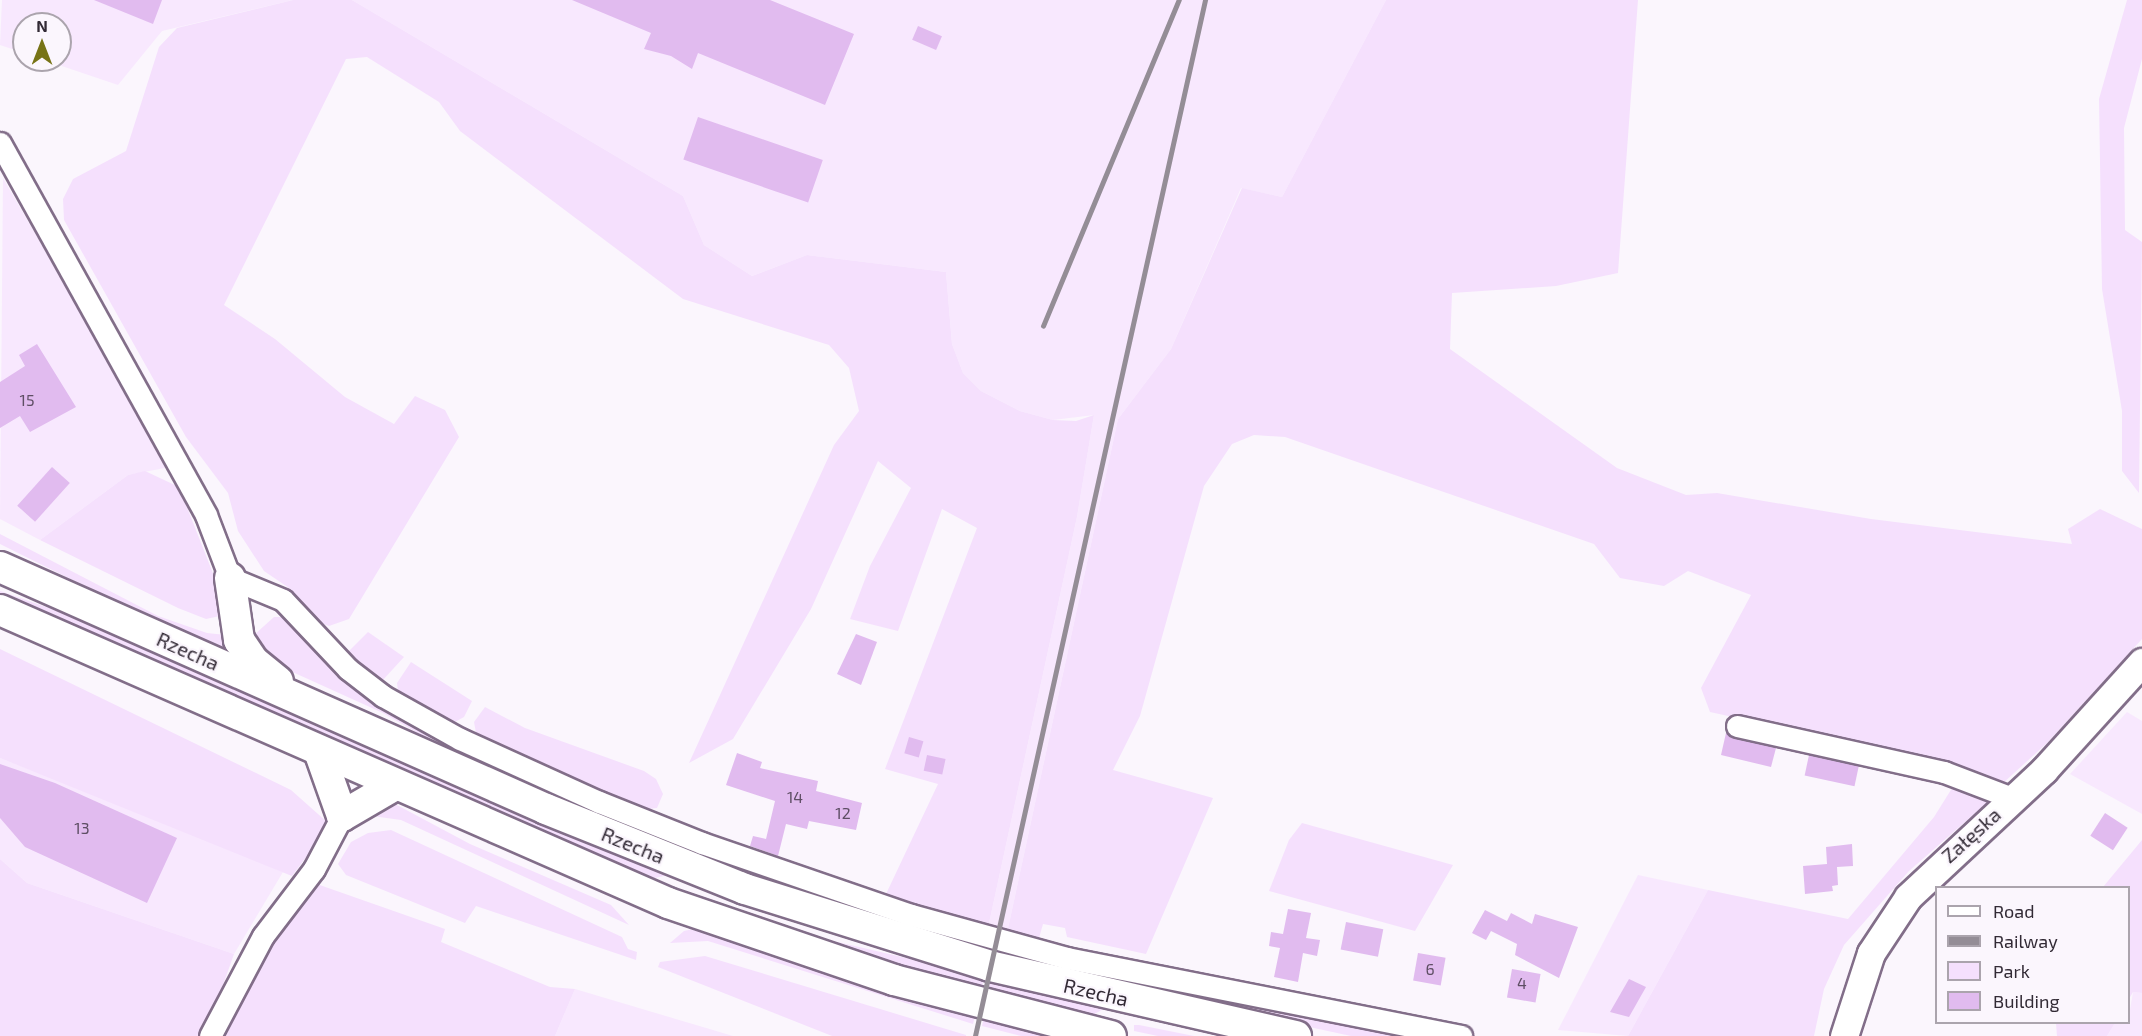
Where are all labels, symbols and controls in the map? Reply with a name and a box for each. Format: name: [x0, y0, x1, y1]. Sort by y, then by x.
north arrow: [12, 12, 72, 72]
text: N: [36, 16, 48, 35]
house number: 15: [20, 390, 34, 410]
street label: Rzecha: [153, 627, 223, 675]
house number: 14: [787, 787, 803, 807]
street label: Załęska: [1937, 802, 2005, 868]
house number: 12: [835, 803, 851, 823]
house number: 13: [74, 818, 90, 838]
street label: Rzecha: [598, 822, 668, 868]
legend: [1935, 886, 2130, 1024]
text: Road: [1993, 900, 2034, 922]
text: Railway: [1993, 930, 2058, 952]
house number: 6: [1425, 959, 1435, 979]
text: Park: [1993, 960, 2030, 982]
street label: Rzecha: [1061, 973, 1131, 1011]
house number: 4: [1517, 973, 1527, 993]
text: Building: [1993, 990, 2060, 1012]

